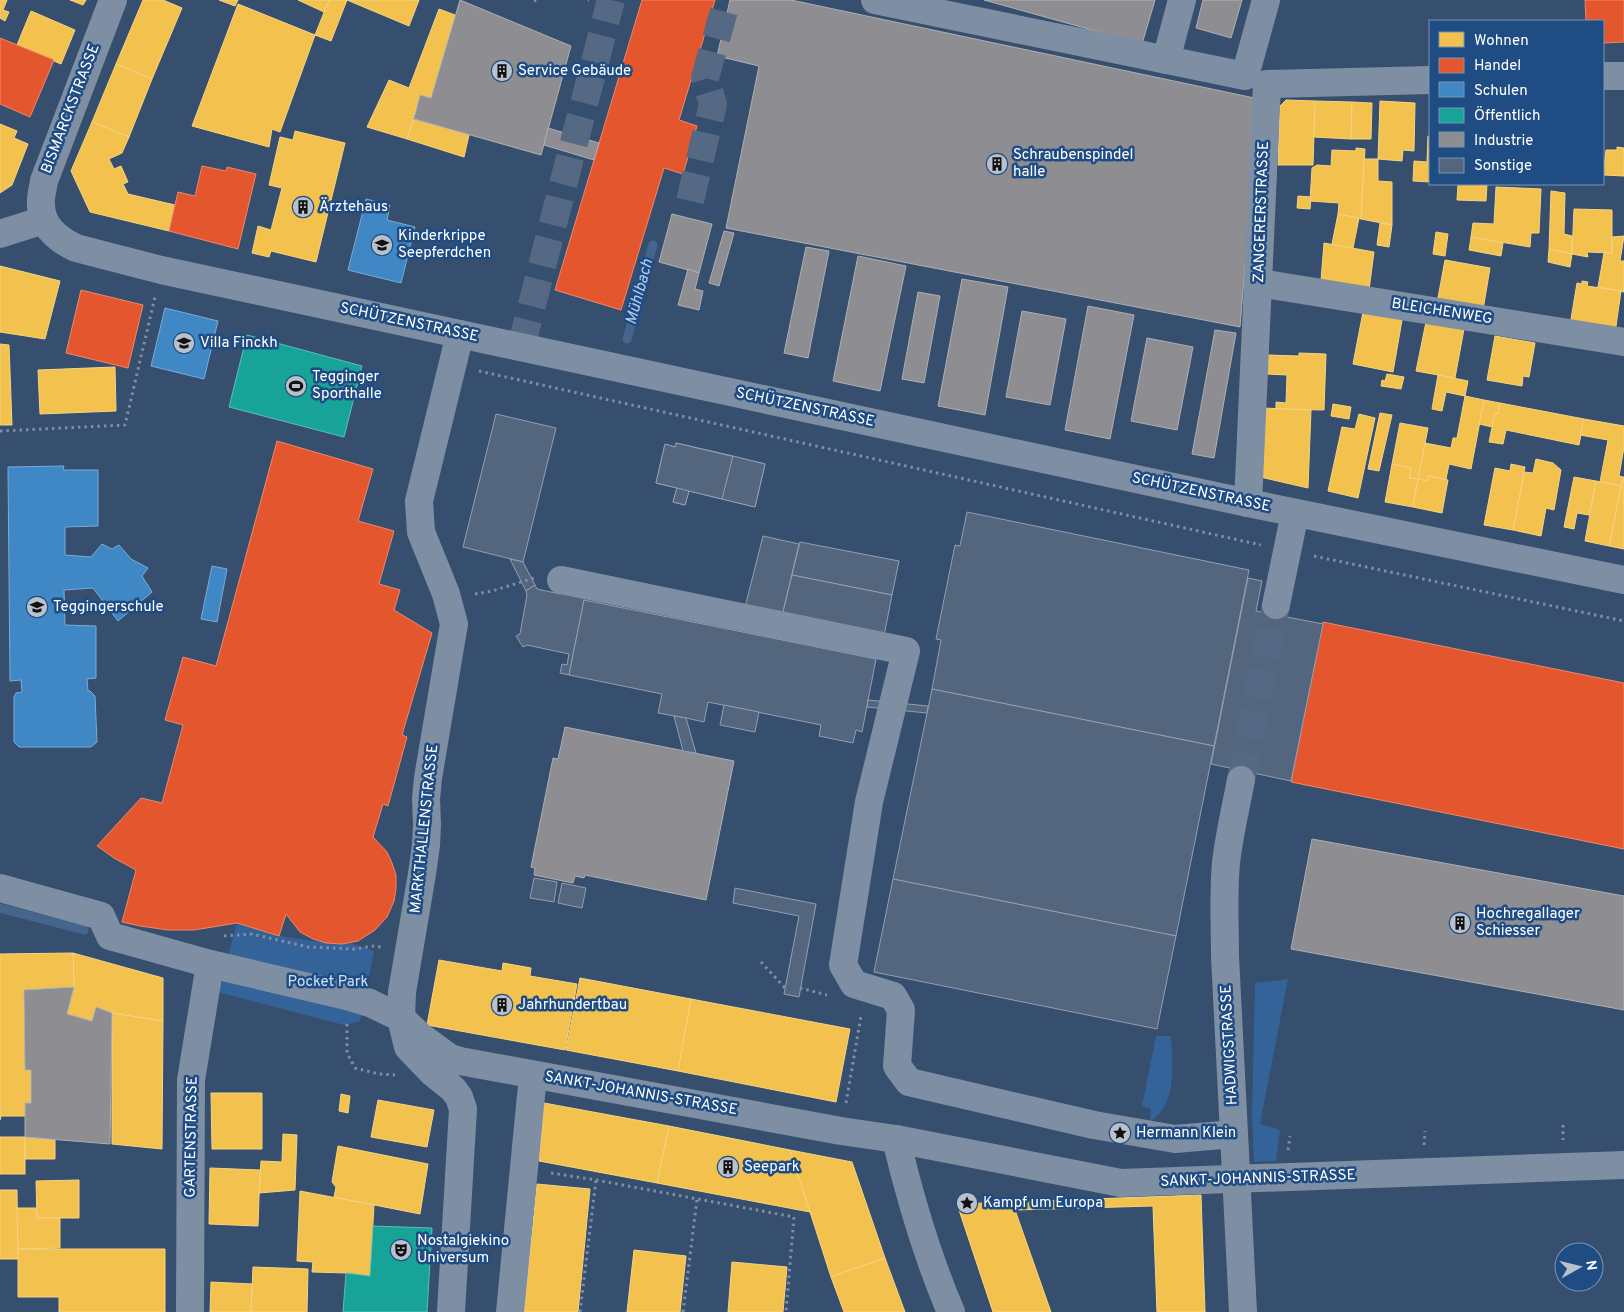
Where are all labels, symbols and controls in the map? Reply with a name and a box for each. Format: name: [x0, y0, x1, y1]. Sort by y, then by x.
legend: [1429, 20, 1604, 185]
text: Wohnen: [1474, 32, 1529, 51]
street label: BISMARCKSTRASSE: [38, 41, 104, 177]
text: Handel: [1474, 57, 1521, 76]
building icon: Service Gebäude: [490, 59, 514, 83]
place label: Service Gebäude: [518, 62, 631, 81]
text: Schulen: [1474, 82, 1528, 101]
text: Öffentlich: [1474, 106, 1541, 126]
text: Industrie: [1474, 132, 1533, 151]
street label: ZANGERERSTRASSE: [1250, 141, 1274, 283]
place label: Schraubenspindel halle: [1013, 146, 1133, 182]
building icon: Schraubenspindel halle: [985, 152, 1009, 176]
text: Sonstige: [1474, 157, 1532, 176]
building icon: Ärztehaus: [291, 195, 315, 219]
place label: Ärztehaus: [319, 197, 388, 217]
place label: Kinderkrippe Seepferdchen: [398, 227, 491, 263]
school or university icon: Kinderkrippe Seepferdchen: [370, 233, 394, 257]
water label: Mühlbach: [622, 257, 658, 327]
street label: BLEICHENWEG: [1390, 295, 1494, 329]
street label: SCHÜTZENSTRASSE: [338, 298, 480, 347]
school or university icon: Villa Finckh: [172, 331, 196, 355]
place label: Villa Finckh: [200, 334, 278, 353]
place label: Tegginger Sporthalle: [312, 368, 382, 404]
sports icon: Tegginger Sporthalle: [284, 374, 308, 398]
street label: SCHÜTZENSTRASSE: [734, 383, 876, 432]
street label: SCHÜTZENSTRASSE: [1130, 468, 1272, 517]
school or university icon: Teggingerschule: [25, 595, 49, 619]
place label: Teggingerschule: [53, 598, 164, 617]
street label: MARKTHALLENSTRASSE: [407, 743, 443, 915]
place label: Hochregallager Schiesser: [1476, 905, 1580, 941]
building icon: Hochregallager Schiesser: [1448, 911, 1472, 935]
park label: Pocket Park: [287, 973, 369, 992]
street label: HADWIGSTRASSE: [1217, 984, 1243, 1106]
building icon: Jahrhundertbau: [490, 993, 514, 1017]
place label: Jahrhundertbau: [518, 996, 627, 1015]
street label: SANKT-JOHANNIS-STRASSE: [543, 1068, 739, 1120]
street label: GARTENSTRASSE: [181, 1076, 203, 1198]
place icon: Hermann Klein: [1108, 1121, 1132, 1145]
place label: Hermann Klein: [1136, 1124, 1236, 1143]
building icon: Seepark: [716, 1155, 740, 1179]
place label: Seepark: [744, 1158, 800, 1177]
street label: SANKT-JOHANNIS-STRASSE: [1160, 1166, 1356, 1192]
place icon: Kampf um Europa: [955, 1191, 979, 1215]
place label: Kampf um Europa: [983, 1194, 1103, 1213]
place label: Nostalgiekino Universum: [417, 1232, 509, 1268]
theatre icon: Nostalgiekino Universum: [389, 1238, 413, 1262]
north arrow: [1554, 1242, 1604, 1292]
text: N: [1581, 1259, 1600, 1272]

